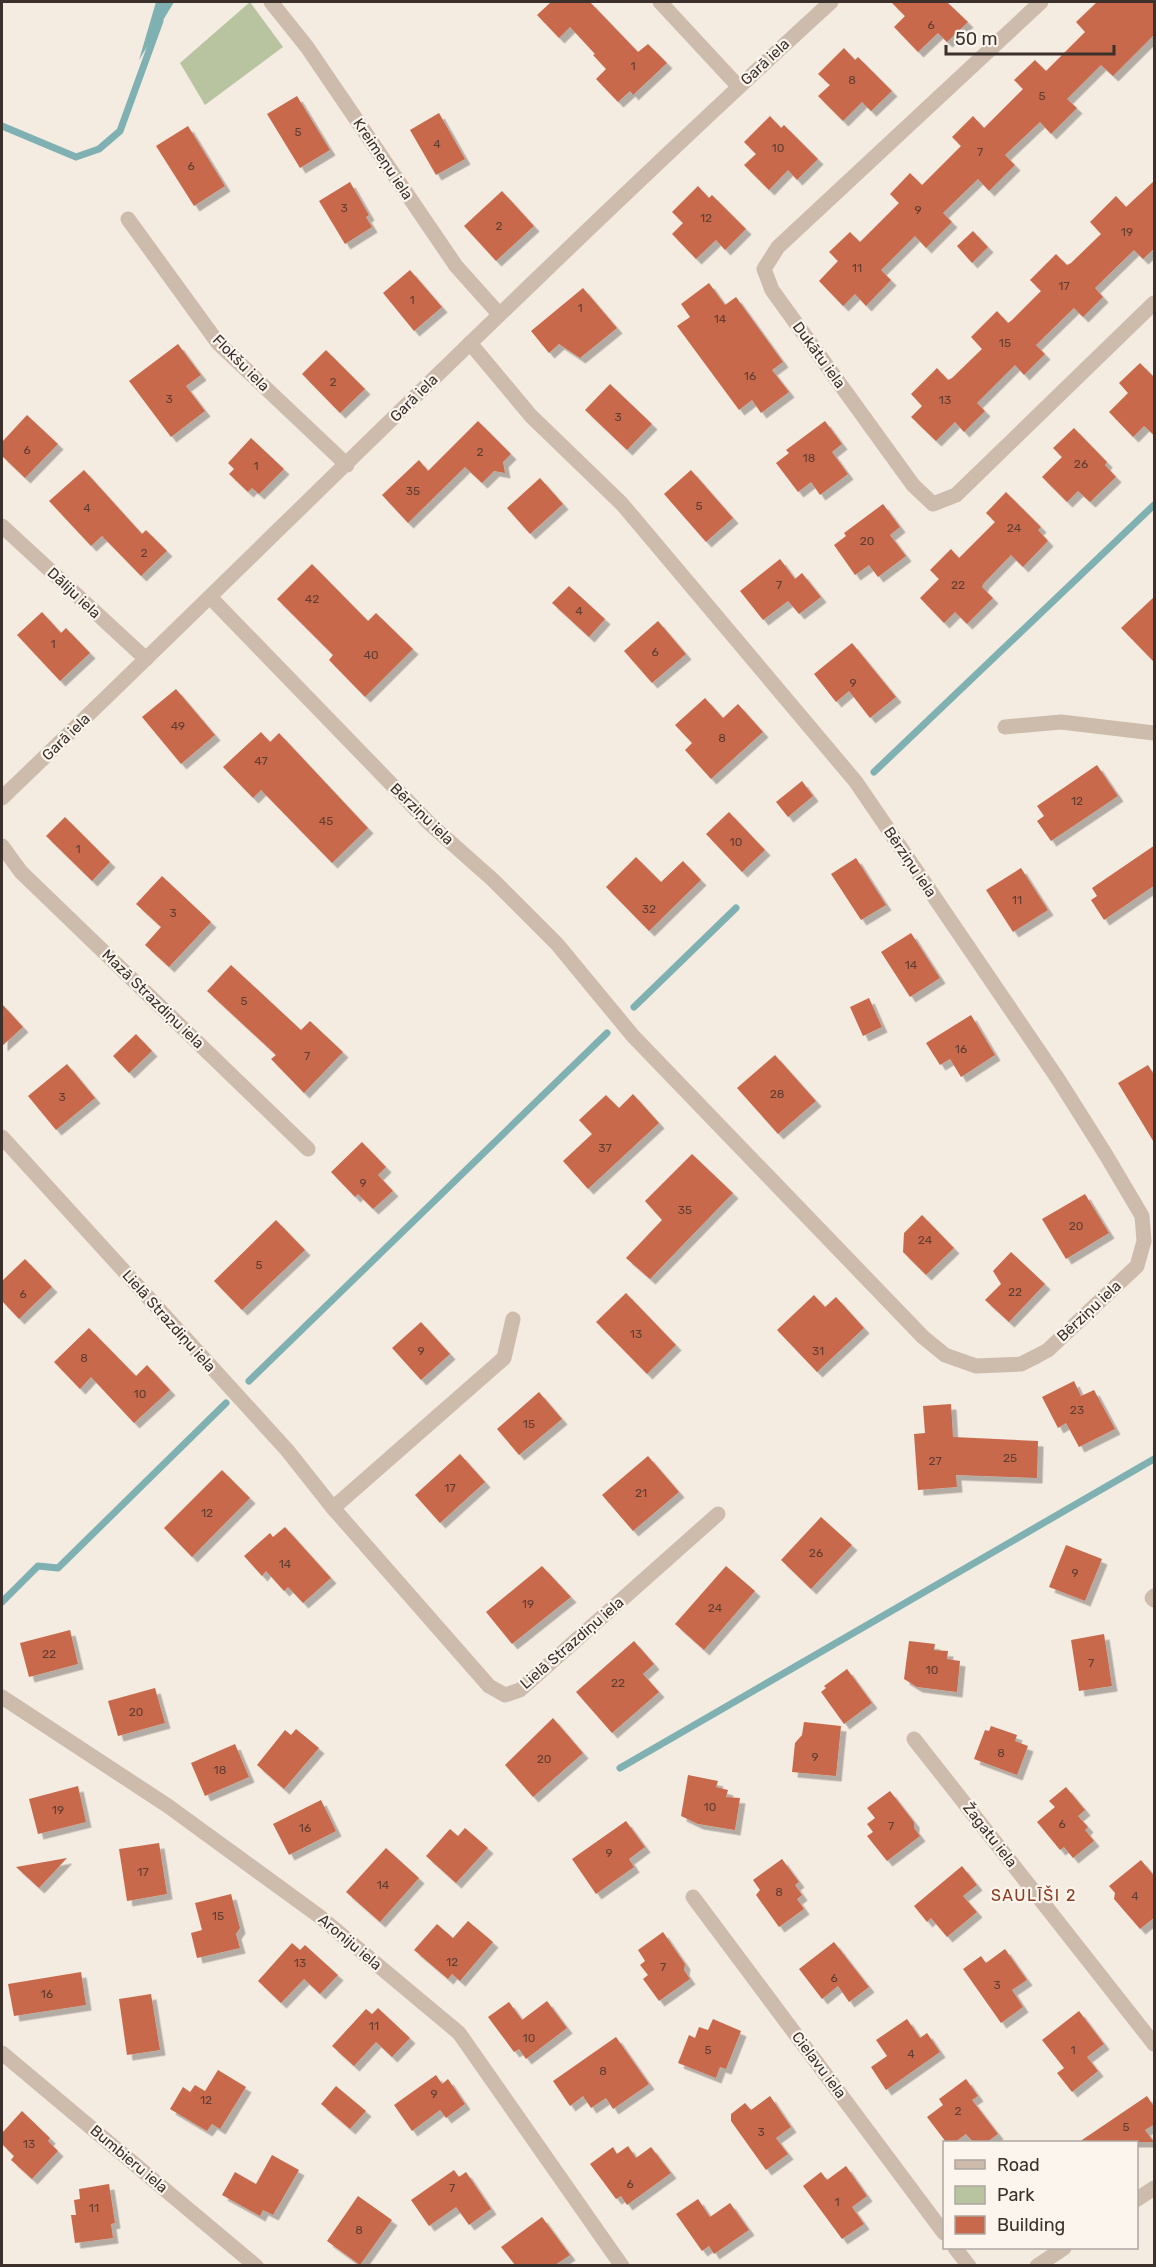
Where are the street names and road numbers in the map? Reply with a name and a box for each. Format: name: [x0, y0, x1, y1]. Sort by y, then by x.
street label: Garā iela: [737, 35, 793, 89]
street label: Kreimeņu iela: [349, 115, 417, 203]
street label: Dukātu iela: [789, 318, 849, 392]
street label: Flokšu iela: [209, 331, 273, 395]
street label: Garā iela: [386, 370, 442, 426]
street label: Dāliju iela: [44, 564, 104, 622]
street label: Garā iela: [38, 710, 94, 764]
street label: Bērziņu iela: [387, 779, 457, 849]
street label: Bērziņu iela: [880, 823, 940, 901]
street label: Mazā Strazdiņu iela: [98, 946, 208, 1052]
street label: Lielā Strazdiņu iela: [118, 1266, 220, 1376]
street label: Bērziņu iela: [1053, 1277, 1125, 1345]
street label: Lielā Strazdiņu iela: [517, 1593, 627, 1693]
street label: Žagatu iela: [959, 1799, 1021, 1871]
street label: Aroniju iela: [315, 1910, 385, 1974]
street label: Cielavu iela: [788, 2028, 850, 2102]
street label: Bumbieru iela: [87, 2121, 171, 2197]

